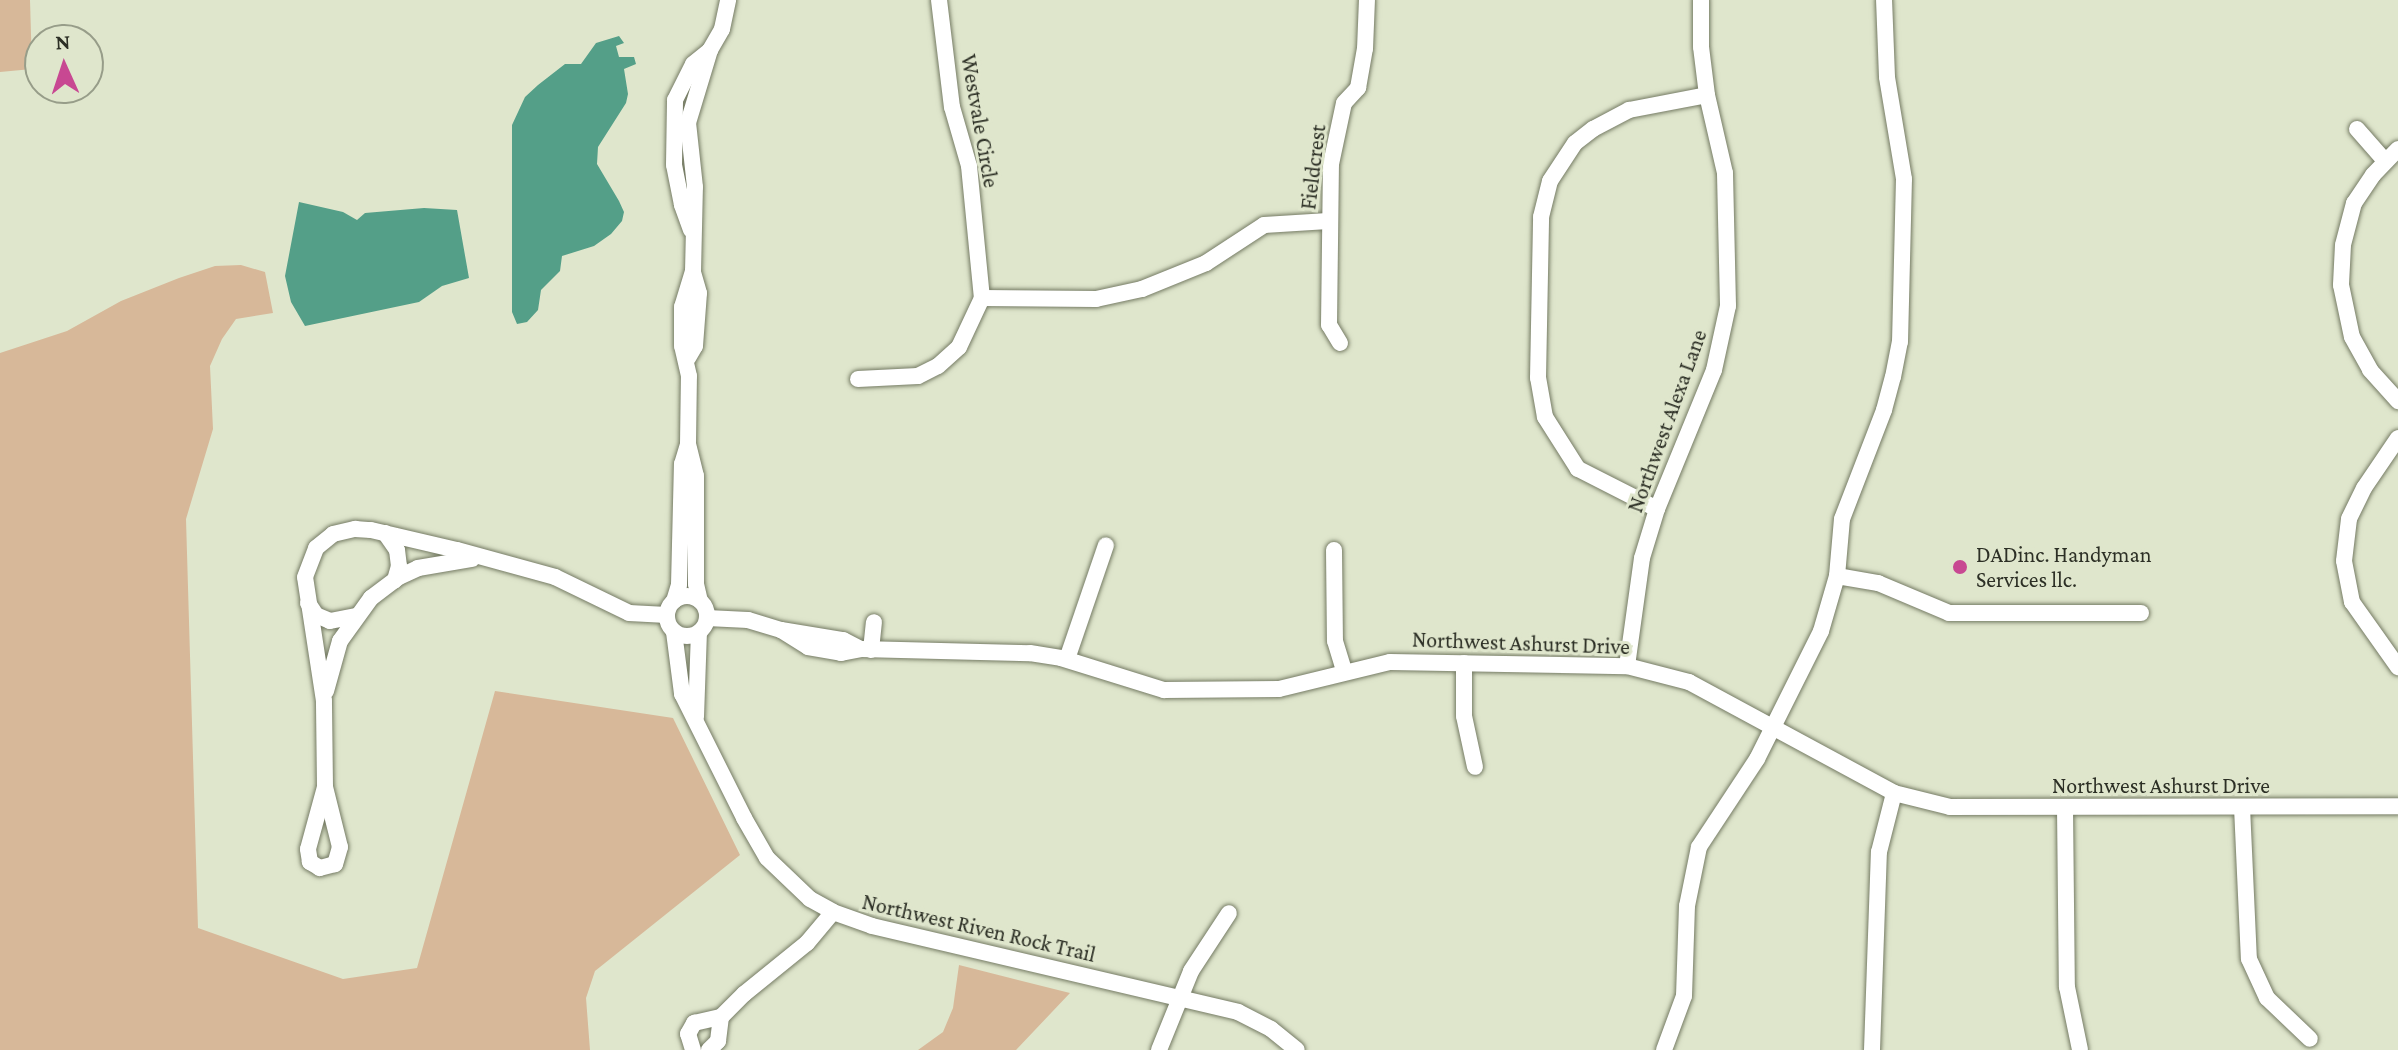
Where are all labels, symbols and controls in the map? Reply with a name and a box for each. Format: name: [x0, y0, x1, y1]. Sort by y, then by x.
north arrow: [24, 24, 104, 104]
text: N: [55, 29, 71, 54]
street label: Westvale Circle: [955, 52, 1005, 190]
street label: Fieldcrest: [1295, 123, 1331, 211]
street label: Northwest Alexa Lane: [1622, 326, 1712, 516]
place label: DADinc. Handyman Services llc.: [1976, 541, 2151, 592]
marker: DADinc. Handyman Services llc.: [1951, 558, 1969, 576]
street label: Northwest Ashurst Drive: [1412, 626, 1630, 660]
street label: Northwest Ashurst Drive: [2052, 773, 2270, 799]
street label: Northwest Riven Rock Trail: [860, 888, 1098, 968]

